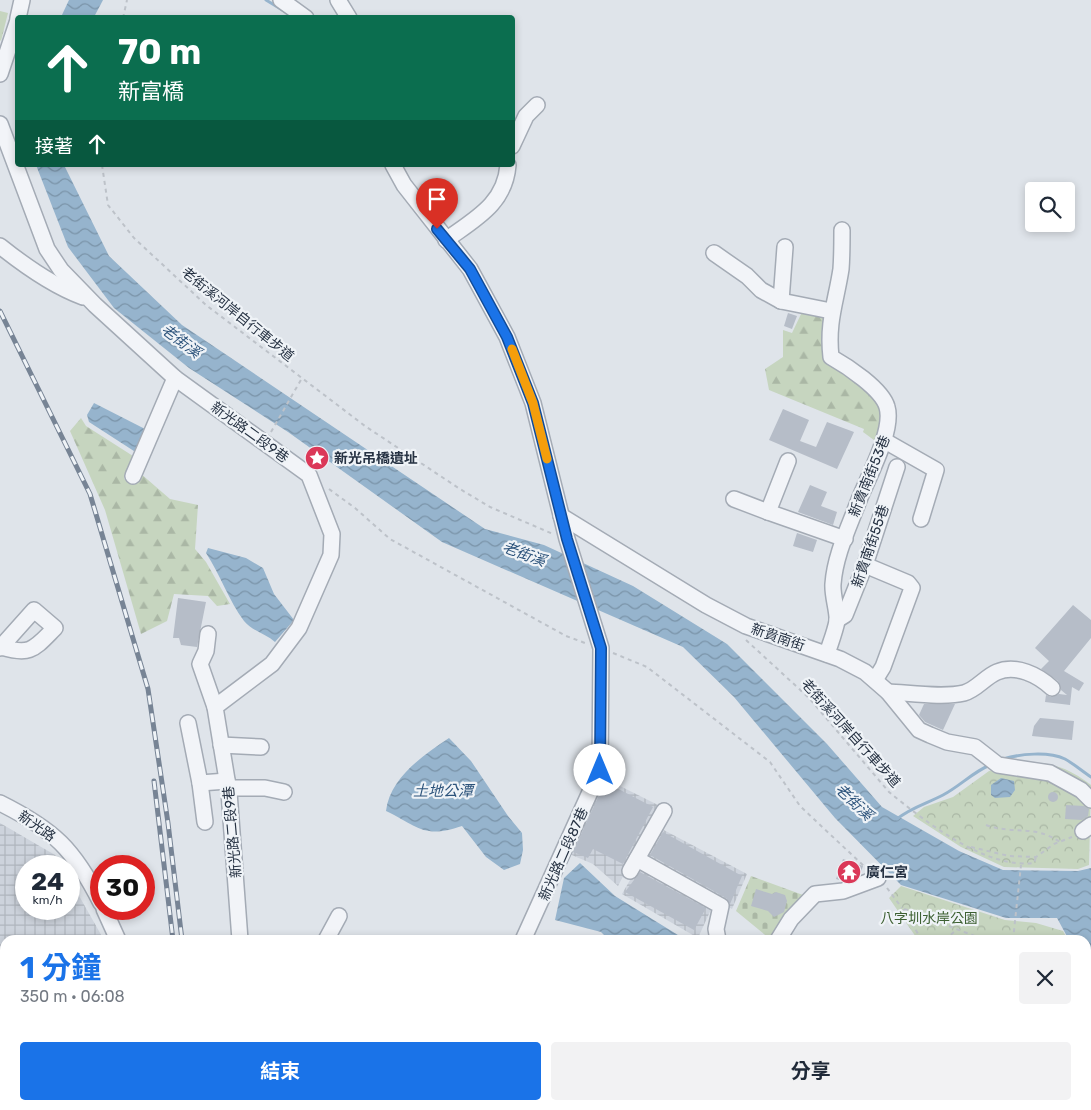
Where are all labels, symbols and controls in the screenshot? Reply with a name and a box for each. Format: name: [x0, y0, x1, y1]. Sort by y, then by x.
text: 70 m: [118, 31, 201, 73]
icon: ahead: [35, 35, 100, 100]
text: 新富橋: [118, 78, 184, 105]
icon: ahead: [83, 130, 111, 158]
text: 接著: [35, 135, 73, 158]
pin: [416, 178, 458, 229]
map controls: [1025, 182, 1075, 232]
button: search: [1025, 182, 1075, 232]
icon: arrive: [423, 185, 451, 213]
street label: 老街溪河岸自行車步道: [178, 263, 298, 365]
water label: 老街溪: [158, 320, 204, 362]
street label: 新光路二段9巷: [207, 398, 292, 466]
street label: 新貴南街53巷: [845, 433, 894, 520]
place icon: 新光吊橋遺址: [304, 445, 330, 471]
place label: 新光吊橋遺址: [334, 450, 418, 467]
street label: 新貴南街55巷: [848, 502, 893, 590]
water label: 老街溪: [500, 538, 550, 571]
street label: 新貴南街: [749, 620, 807, 655]
street label: 老街溪河岸自行車步道: [797, 676, 904, 791]
position arrow: [573, 743, 625, 795]
water label: 老街溪: [832, 780, 878, 825]
water label: 土地公潭: [413, 782, 476, 800]
street label: 新光路二段9巷: [220, 785, 245, 879]
street label: 新光路二段87巷: [535, 805, 592, 903]
street label: 新光路: [15, 807, 59, 845]
speed limit sign: 30: [90, 855, 155, 920]
temple icon: 廣仁宮: [836, 859, 862, 885]
place label: 廣仁宮: [866, 864, 908, 881]
text: 24: [31, 867, 64, 896]
text: km/h: [33, 893, 62, 907]
park label: 八字圳水岸公園: [880, 910, 978, 927]
text: 1 分鐘: [20, 950, 101, 986]
button: close: [1019, 952, 1071, 1004]
text: 350 m · 06:08: [20, 987, 125, 1006]
button: 結束: [20, 1042, 541, 1100]
button: 分享: [551, 1042, 1071, 1100]

